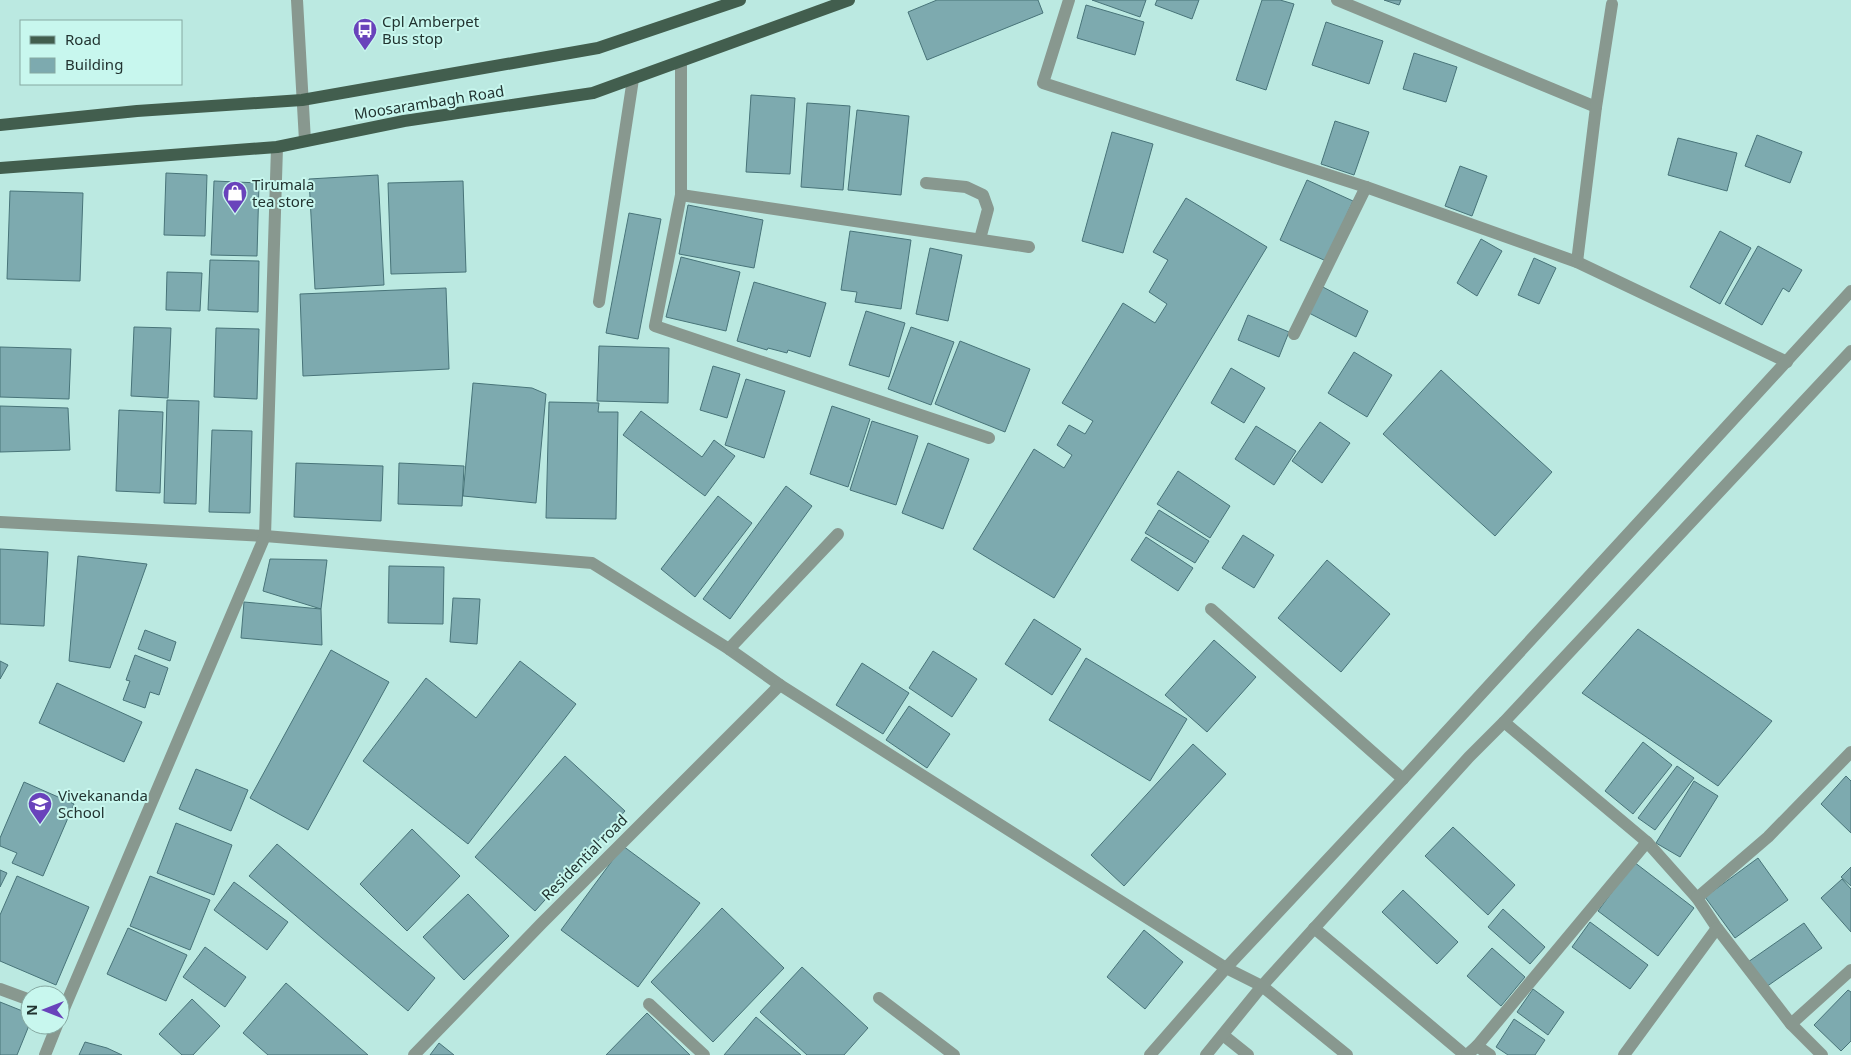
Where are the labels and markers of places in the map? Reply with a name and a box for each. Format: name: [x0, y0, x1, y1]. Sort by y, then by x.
place label: Cpl Amberpet Bus stop: [382, 11, 480, 48]
bus stop icon: Cpl Amberpet Bus stop: [352, 17, 378, 51]
place label: Tirumala tea store: [252, 174, 314, 211]
shop icon: Tirumala tea store: [222, 180, 248, 214]
place label: Vivekananda School: [58, 785, 148, 822]
school or university icon: Vivekananda School: [27, 791, 53, 825]

